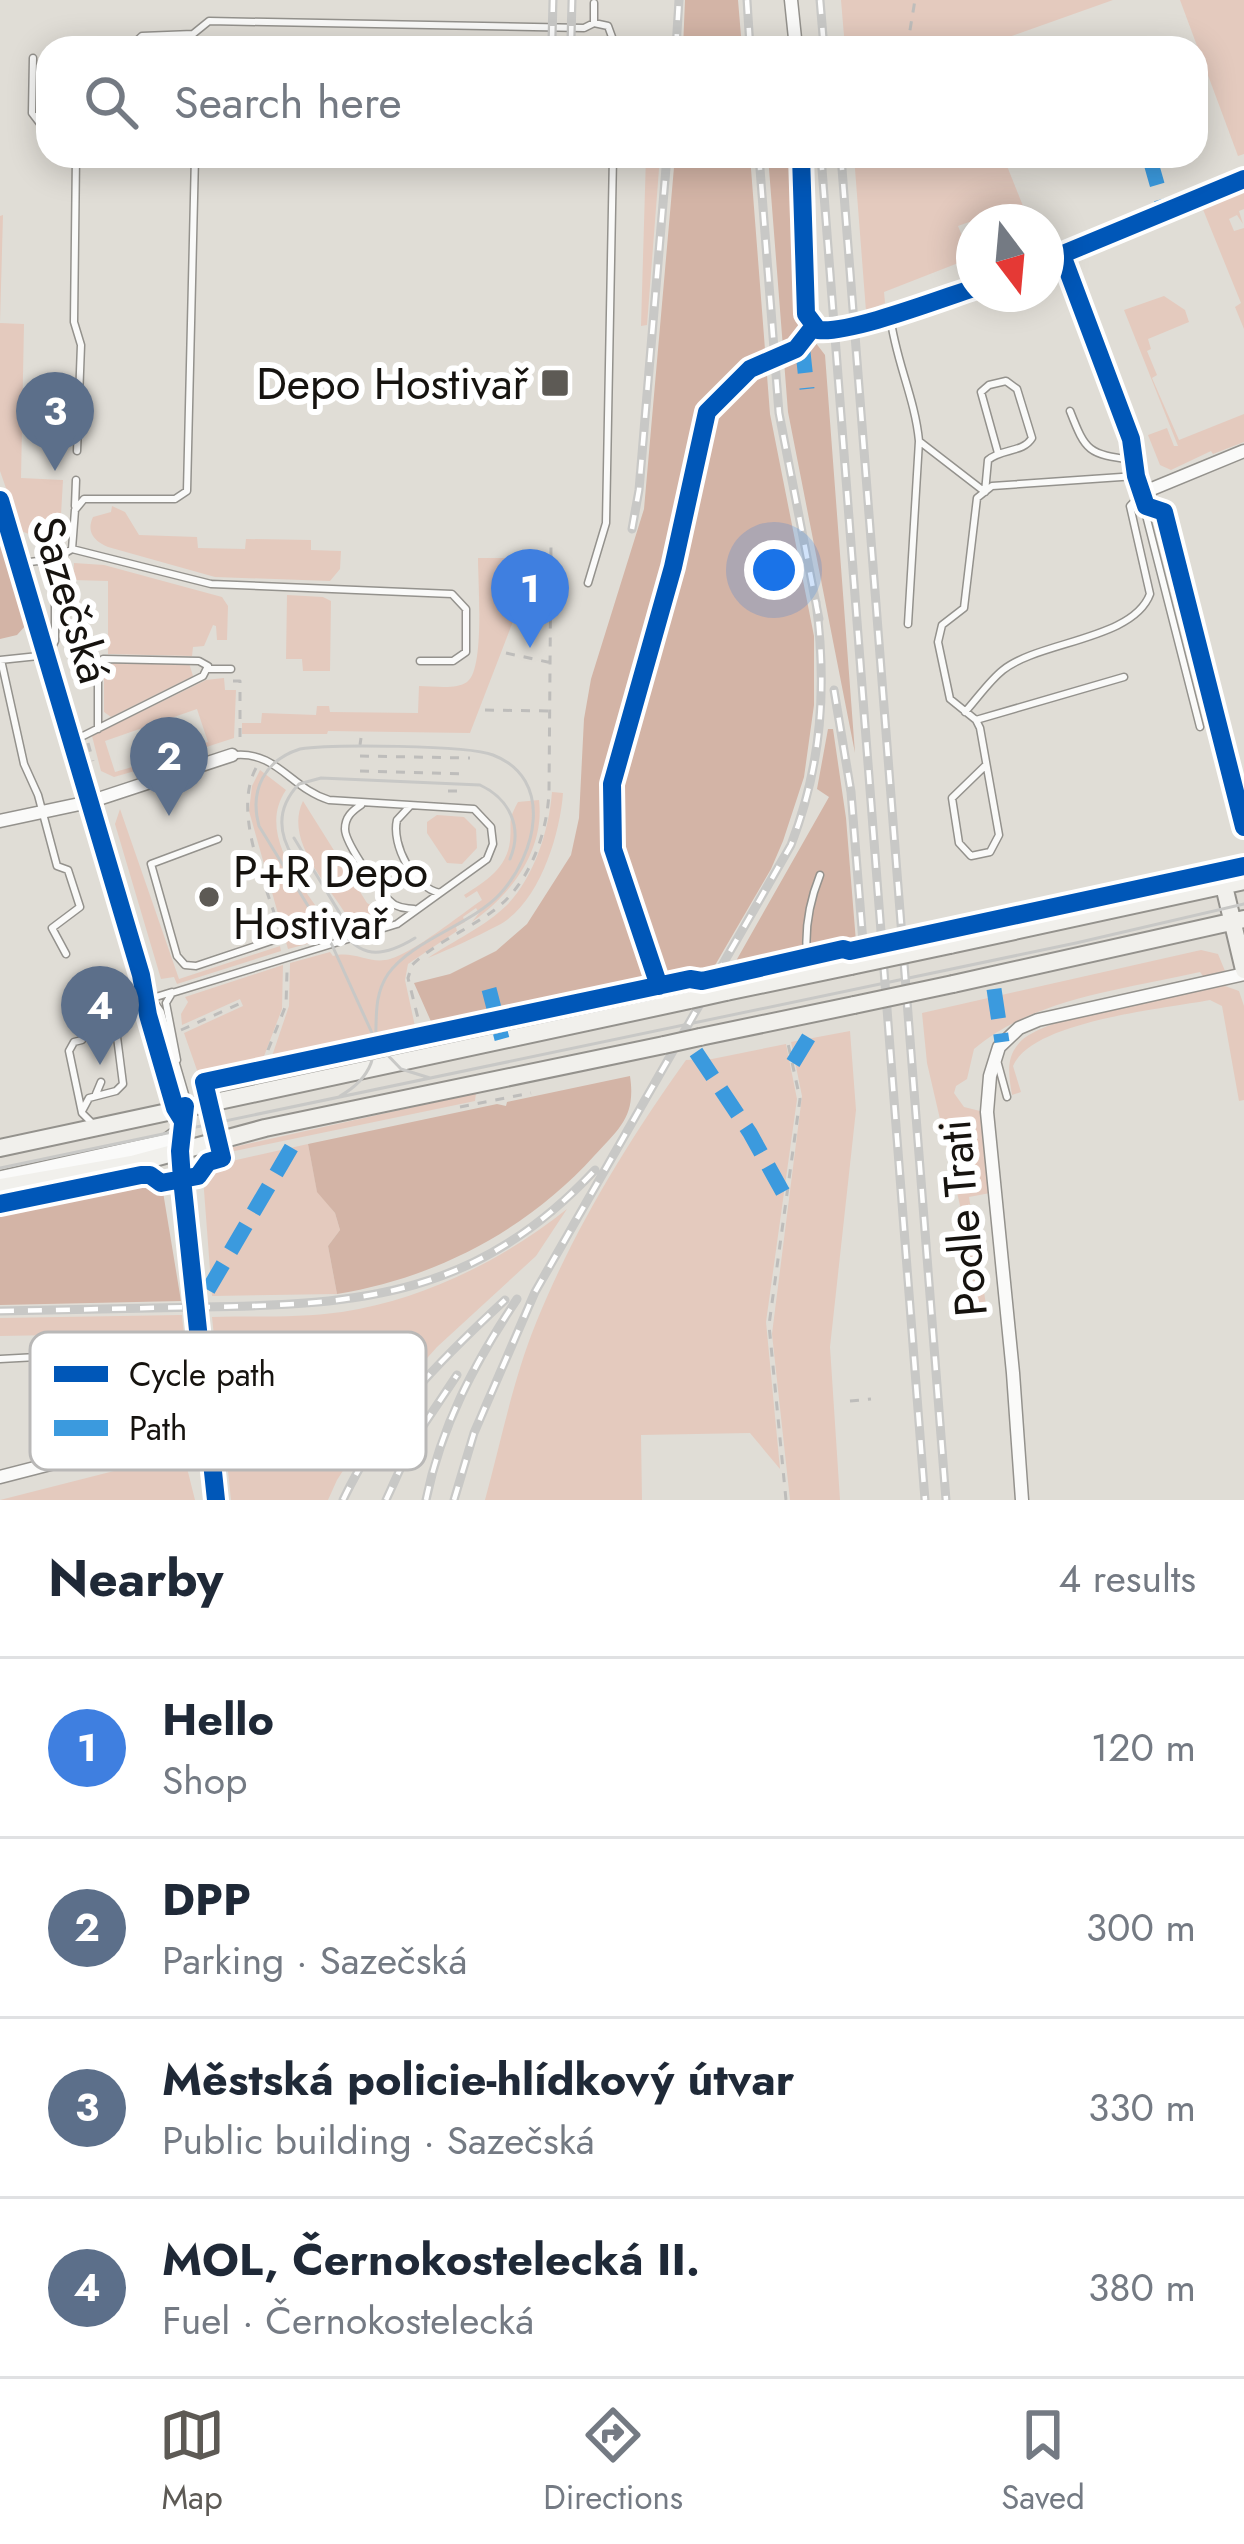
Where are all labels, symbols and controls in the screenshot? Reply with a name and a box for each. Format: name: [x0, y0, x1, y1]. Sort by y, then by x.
search box: [36, 36, 1208, 168]
icon: search: [78, 69, 144, 135]
text: Search here: [174, 70, 402, 135]
north arrow: [956, 204, 1064, 312]
place label: Depo Hostivař: [256, 351, 530, 416]
marker: Depo Hostivař: [539, 367, 571, 399]
pin: 3: [16, 372, 94, 471]
street label: Sazečská: [15, 509, 127, 691]
your location: [744, 540, 804, 600]
pin: 1: [491, 549, 569, 648]
pin: 2: [130, 717, 208, 816]
place label: P+R Depo Hostivař: [233, 839, 428, 956]
marker: P+R Depo Hostivař: [196, 884, 222, 910]
pin: 4: [61, 966, 139, 1065]
street label: Podle Trati: [922, 1117, 1004, 1319]
legend: [30, 1332, 426, 1470]
text: Cycle path: [129, 1351, 276, 1398]
text: Path: [129, 1405, 187, 1452]
text: Nearby: [48, 1541, 223, 1615]
text: 4 results: [1058, 1550, 1196, 1607]
text: Hello: [162, 1687, 274, 1752]
text: 1: [77, 1719, 97, 1776]
text: 120 m: [1091, 1719, 1196, 1776]
text: Shop: [162, 1752, 247, 1809]
text: DPP: [162, 1867, 251, 1932]
text: 2: [74, 1899, 100, 1956]
text: 300 m: [1086, 1899, 1196, 1956]
text: Parking · Sazečská: [162, 1932, 467, 1989]
text: Městská policie-hlídkový útvar: [162, 2047, 794, 2112]
text: 3: [75, 2079, 99, 2136]
text: 330 m: [1088, 2079, 1196, 2136]
text: Public building · Sazečská: [162, 2112, 595, 2169]
text: MOL, Černokostelecká II.: [162, 2227, 700, 2292]
text: 4: [73, 2259, 101, 2316]
text: 380 m: [1088, 2259, 1196, 2316]
text: Fuel · Černokostelecká: [162, 2292, 534, 2349]
tab: Map: [159, 2402, 225, 2521]
tab: Directions: [543, 2402, 683, 2521]
tab: Saved: [1001, 2402, 1085, 2521]

